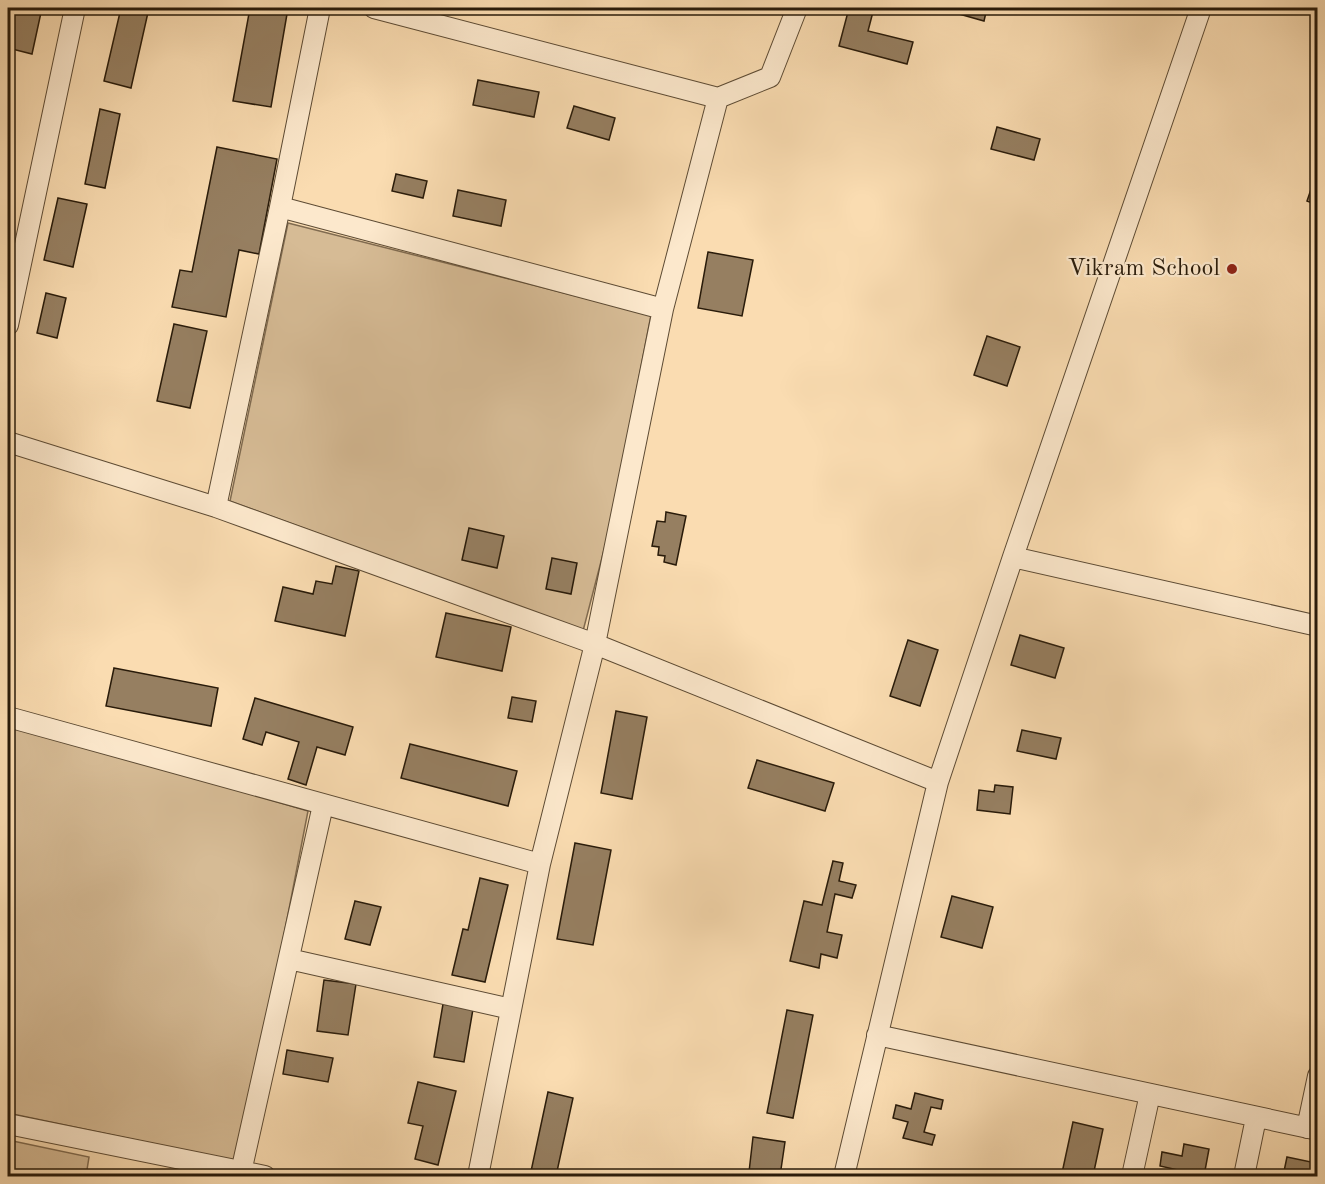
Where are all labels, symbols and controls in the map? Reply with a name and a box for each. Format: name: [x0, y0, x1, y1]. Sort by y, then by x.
place label: Vikram School: [1067, 257, 1220, 281]
marker: Vikram School: [1225, 262, 1239, 276]

